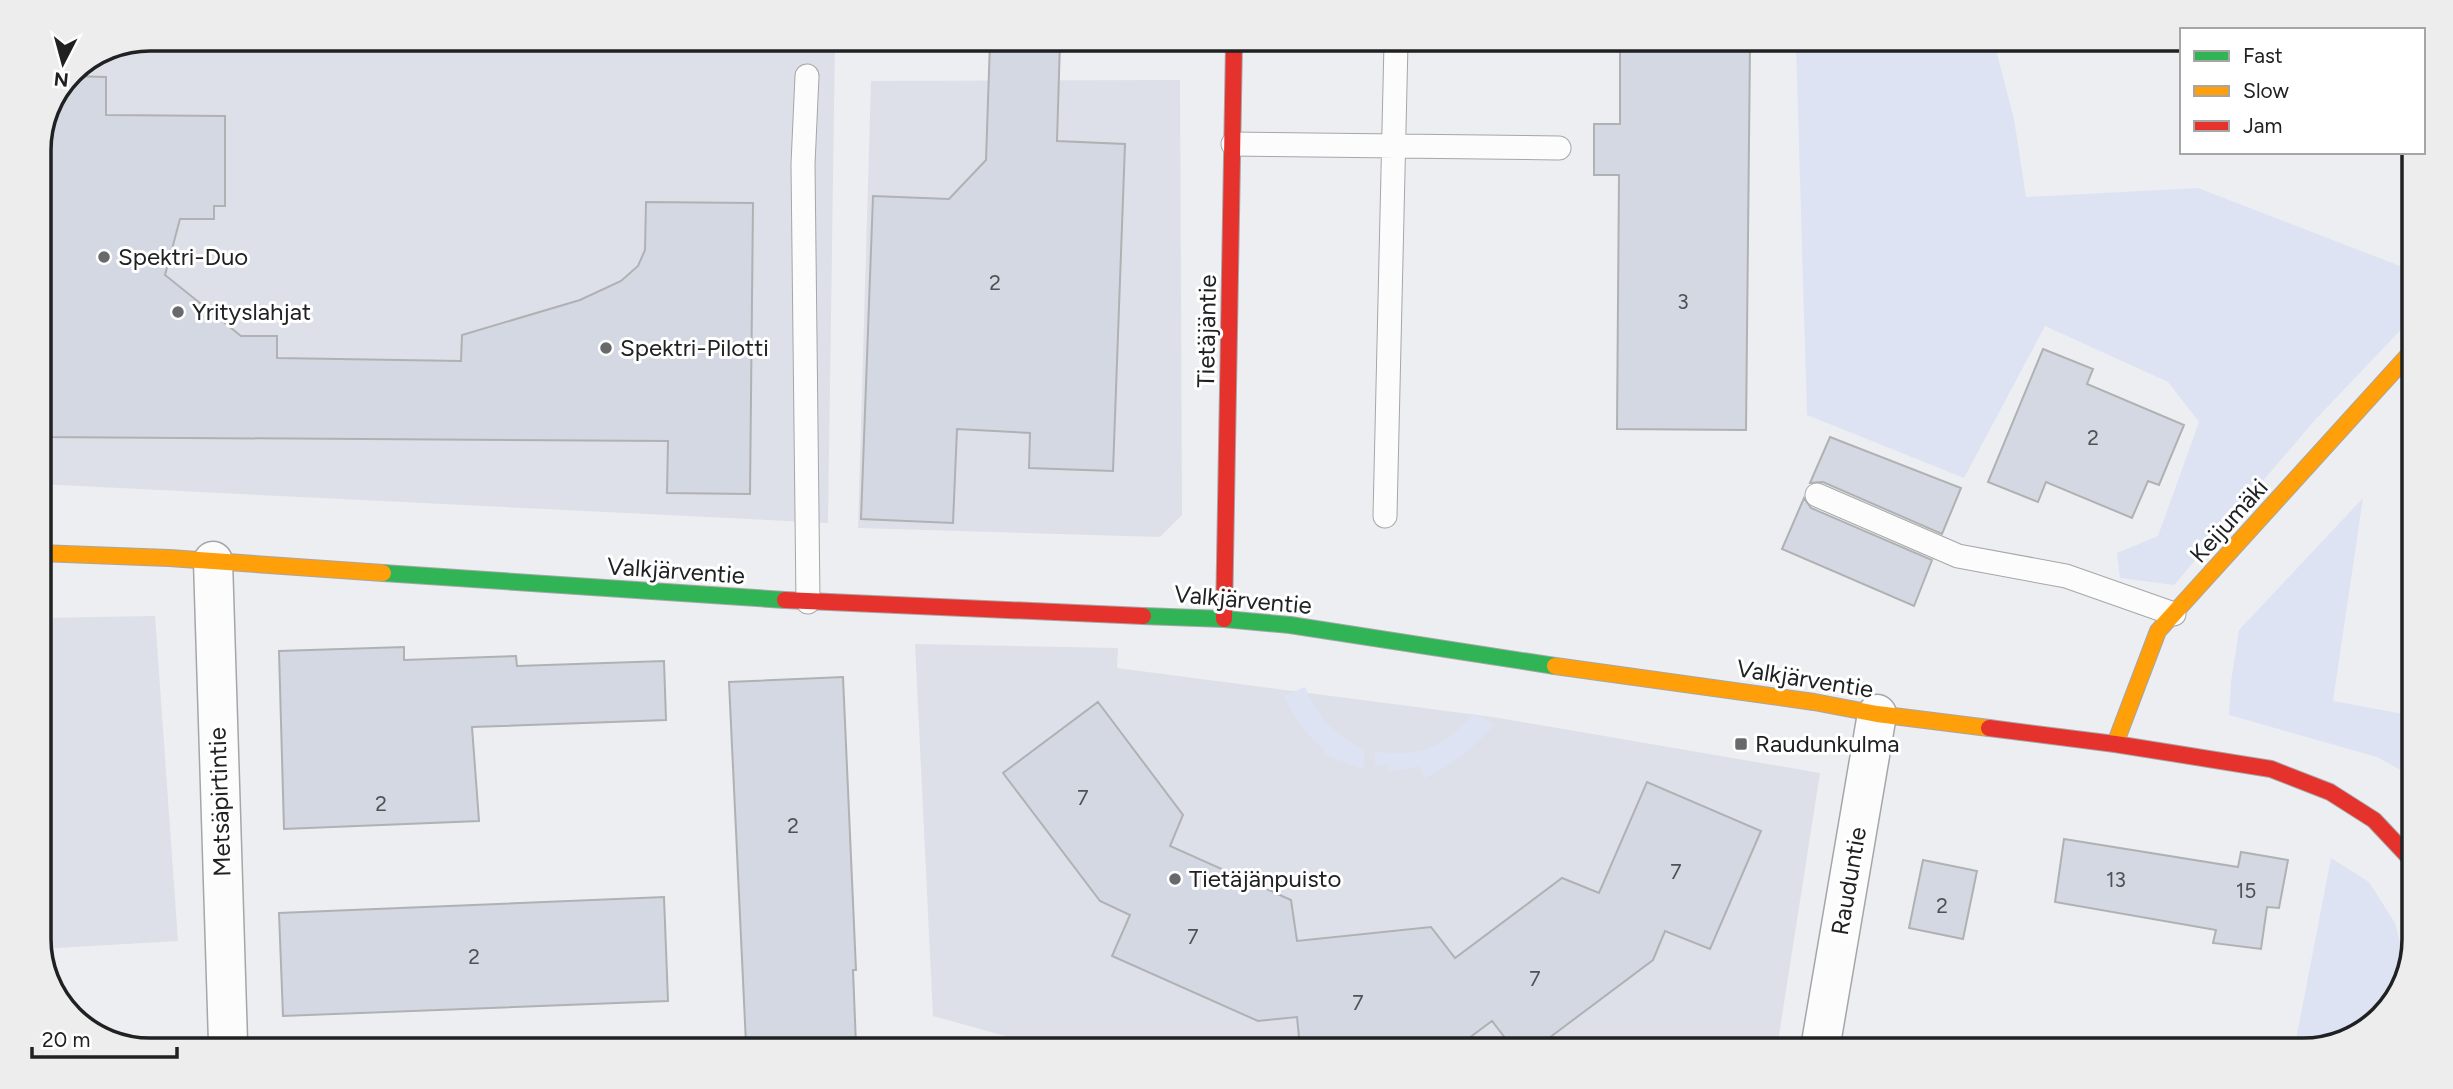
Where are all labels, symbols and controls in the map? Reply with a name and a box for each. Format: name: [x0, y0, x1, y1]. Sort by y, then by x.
north arrow: [28, 28, 98, 98]
legend: [2180, 28, 2425, 154]
text: Fast: [2243, 43, 2283, 68]
text: N: [53, 67, 70, 92]
text: Slow: [2243, 78, 2289, 103]
text: Jam: [2243, 113, 2282, 138]
place label: Spektri-Duo: [118, 242, 248, 271]
marker: Spektri-Duo: [96, 249, 112, 265]
house number: 2: [989, 270, 1001, 295]
street label: Tietäjäntie: [1191, 274, 1222, 388]
house number: 3: [1677, 289, 1689, 314]
place label: Yrityslahjat: [192, 297, 311, 326]
marker: Yrityslahjat: [170, 304, 186, 320]
place label: Spektri-Pilotti: [620, 333, 769, 362]
marker: Spektri-Pilotti: [598, 340, 614, 356]
house number: 2: [2087, 425, 2099, 450]
street label: Keijumäki: [2183, 473, 2274, 569]
street label: Valkjärventie: [606, 551, 746, 590]
street label: Valkjärventie: [1173, 579, 1313, 620]
street label: Valkjärventie: [1735, 653, 1876, 704]
street label: Metsäpirtintie: [202, 727, 237, 877]
place label: Raudunkulma: [1755, 729, 1899, 758]
marker: Raudunkulma: [1733, 736, 1749, 752]
house number: 7: [1077, 785, 1089, 810]
house number: 2: [375, 791, 387, 816]
house number: 2: [787, 813, 799, 838]
street label: Rauduntie: [1825, 825, 1872, 937]
house number: 7: [1670, 859, 1682, 884]
place label: Tietäjänpuisto: [1189, 864, 1342, 893]
house number: 13: [2106, 867, 2126, 892]
marker: Tietäjänpuisto: [1167, 871, 1183, 887]
house number: 15: [2236, 878, 2256, 903]
house number: 2: [1936, 893, 1948, 918]
house number: 7: [1187, 924, 1199, 949]
house number: 2: [468, 944, 480, 969]
house number: 7: [1529, 966, 1541, 991]
house number: 7: [1352, 990, 1364, 1015]
scale bar: [32, 1016, 177, 1060]
text: 20 m: [42, 1027, 90, 1052]

